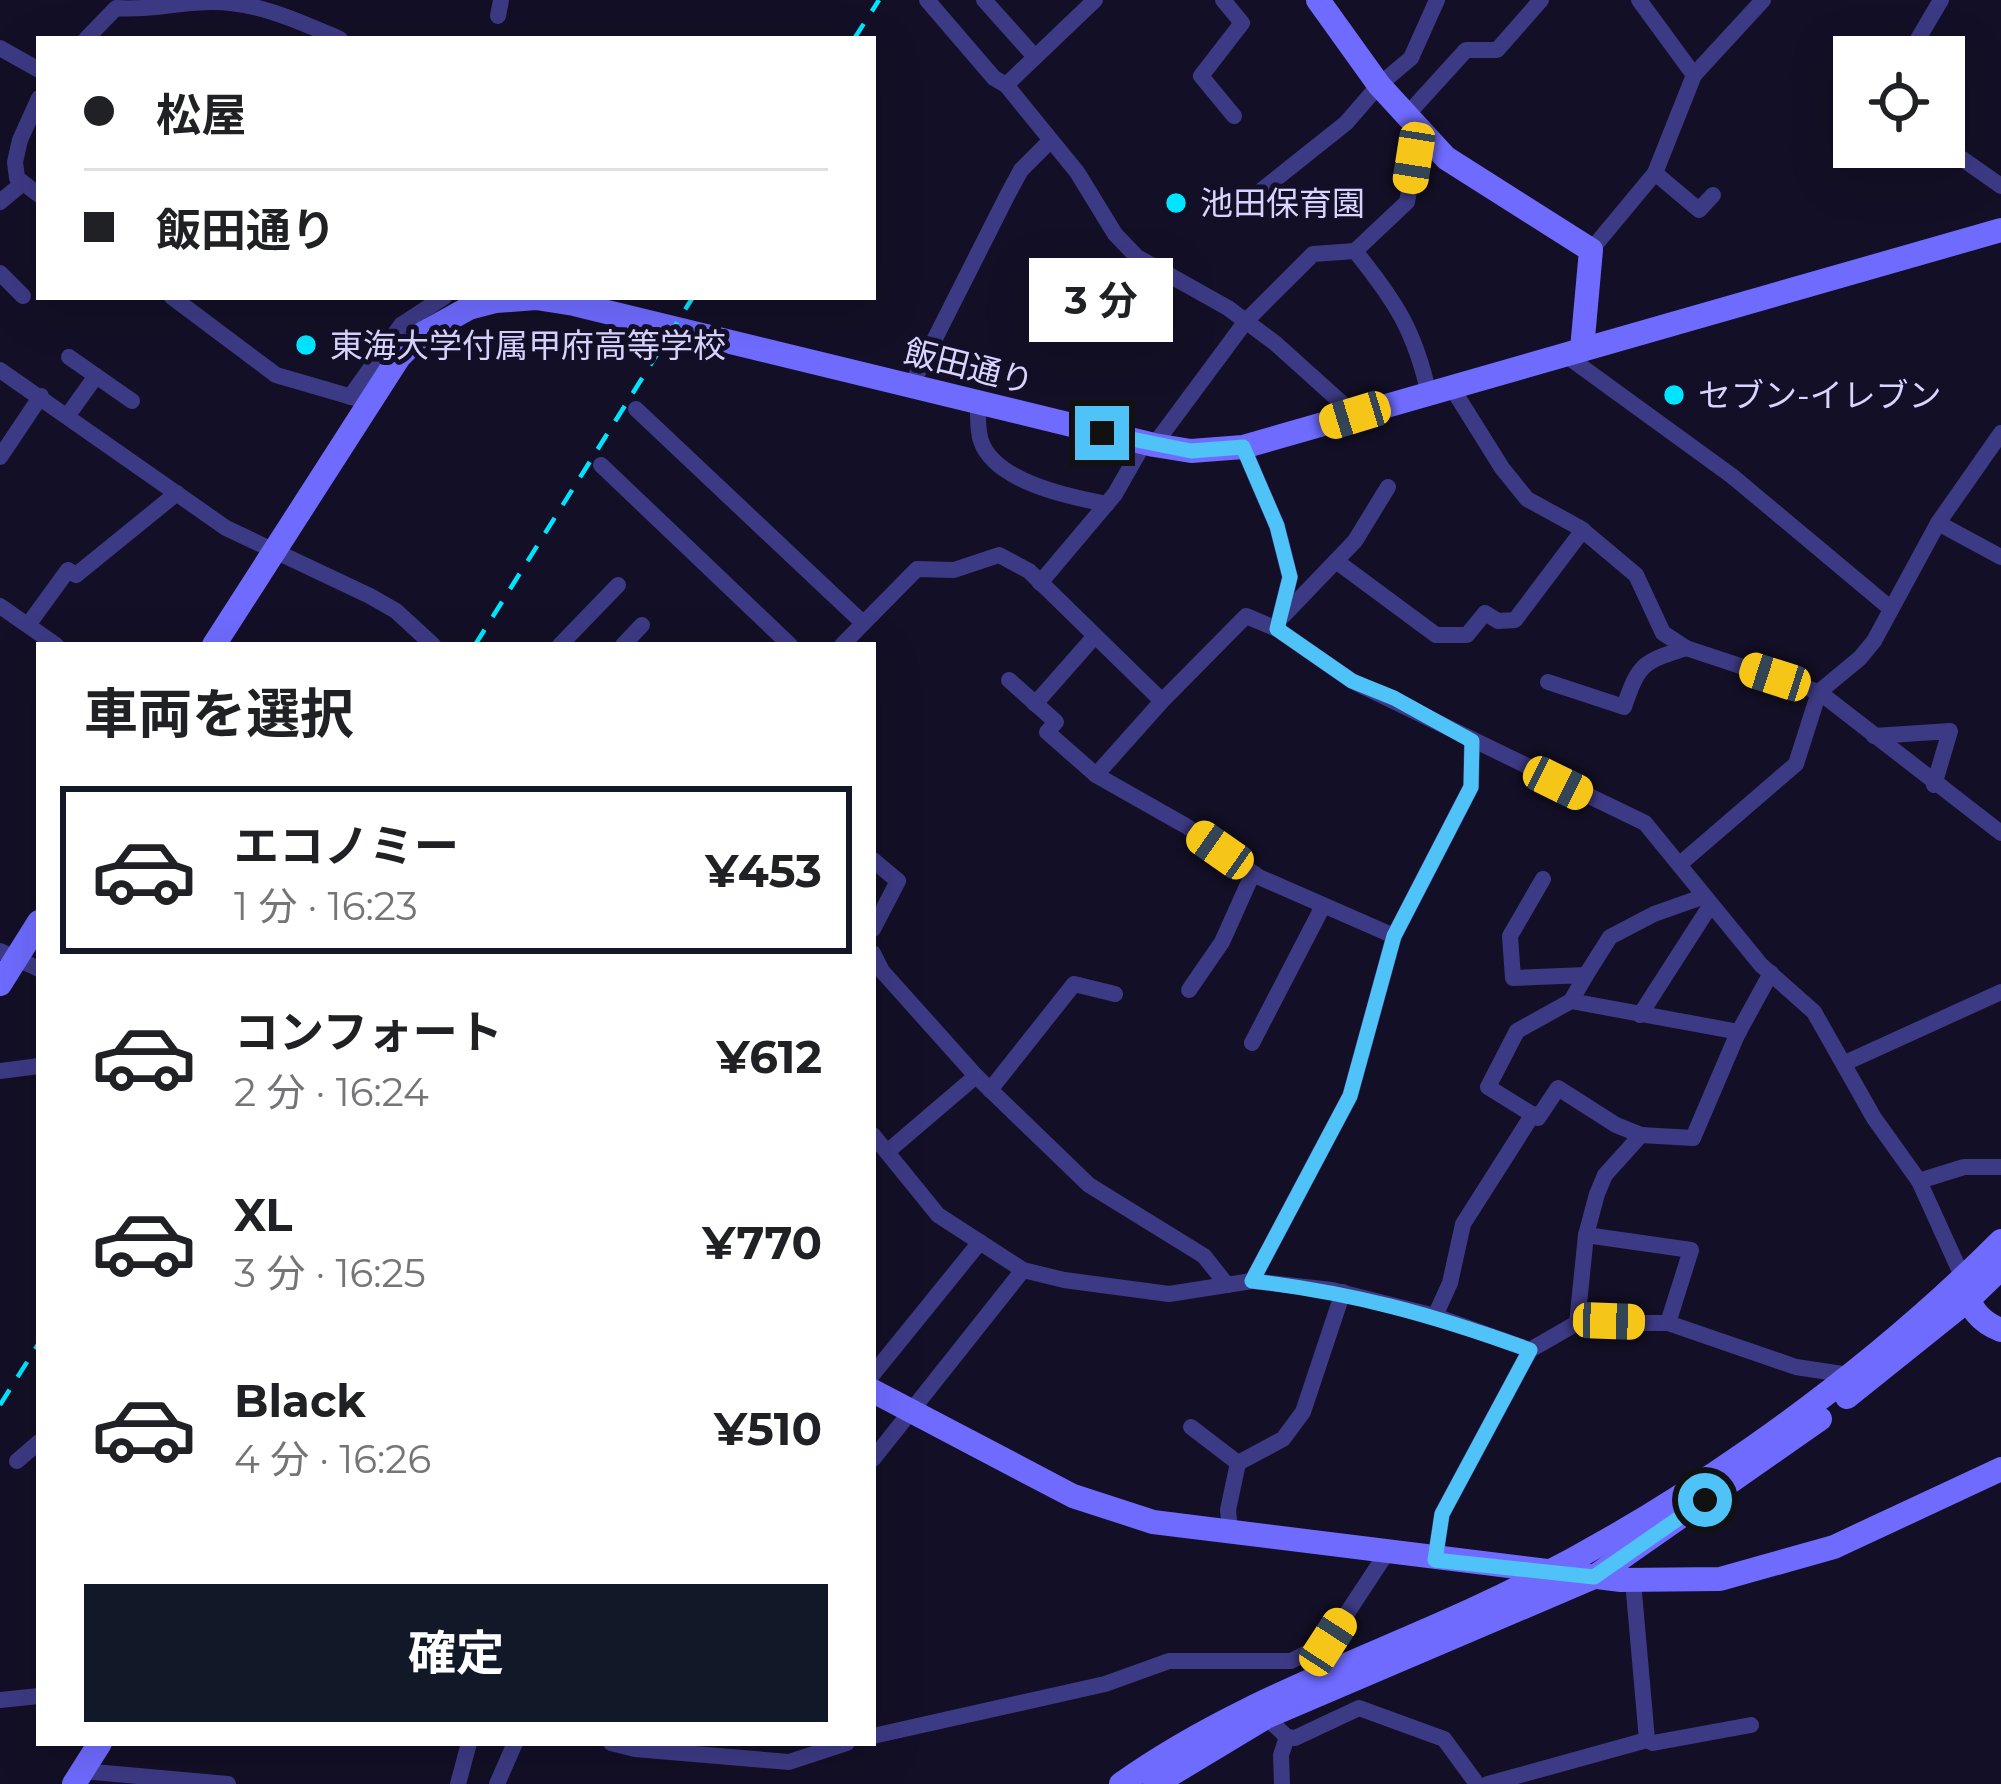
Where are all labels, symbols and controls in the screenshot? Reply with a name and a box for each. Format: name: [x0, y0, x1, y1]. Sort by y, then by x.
map controls: [1833, 36, 1965, 168]
button: locate: [1833, 36, 1965, 168]
text: 松屋: [156, 87, 246, 142]
car: [1391, 120, 1437, 196]
place label: 池田保育園: [1200, 183, 1365, 223]
marker: 池田保育園: [1163, 190, 1189, 216]
text: 飯田通り: [156, 202, 336, 257]
callout: 3 分: [1030, 259, 1174, 343]
text: 3 分: [1064, 276, 1138, 324]
place label: 東海大学付属甲府高等学校: [330, 325, 726, 365]
street label: 飯田通り: [900, 331, 1038, 401]
marker: 東海大学付属甲府高等学校: [293, 332, 319, 358]
place label: セブン-イレブン: [1698, 375, 1942, 415]
marker: セブン-イレブン: [1661, 382, 1687, 408]
car: [1315, 387, 1395, 443]
route end: [1075, 406, 1129, 460]
car: [1735, 649, 1815, 705]
text: 車両を選択: [84, 681, 354, 747]
car: [1518, 751, 1598, 815]
car: [1180, 815, 1260, 885]
icon: car: [90, 816, 198, 924]
text: エコノミー: [234, 818, 459, 873]
text: ¥453: [705, 843, 822, 898]
text: 1 分 · 16:23: [234, 882, 418, 930]
icon: car: [90, 1002, 198, 1110]
text: コンフォート: [234, 1004, 503, 1059]
text: ¥612: [717, 1029, 822, 1084]
text: 2 分 · 16:24: [234, 1068, 429, 1116]
text: XL: [234, 1187, 292, 1242]
icon: car: [90, 1188, 198, 1296]
text: ¥770: [702, 1215, 822, 1270]
text: 3 分 · 16:25: [234, 1249, 426, 1297]
car: [1572, 1302, 1646, 1340]
text: Black: [234, 1373, 366, 1428]
icon: car: [90, 1374, 198, 1482]
text: ¥510: [714, 1401, 822, 1456]
text: 4 分 · 16:26: [234, 1435, 431, 1483]
route start: [1678, 1473, 1732, 1527]
button: 確定: [84, 1584, 828, 1722]
car: [1293, 1602, 1363, 1682]

